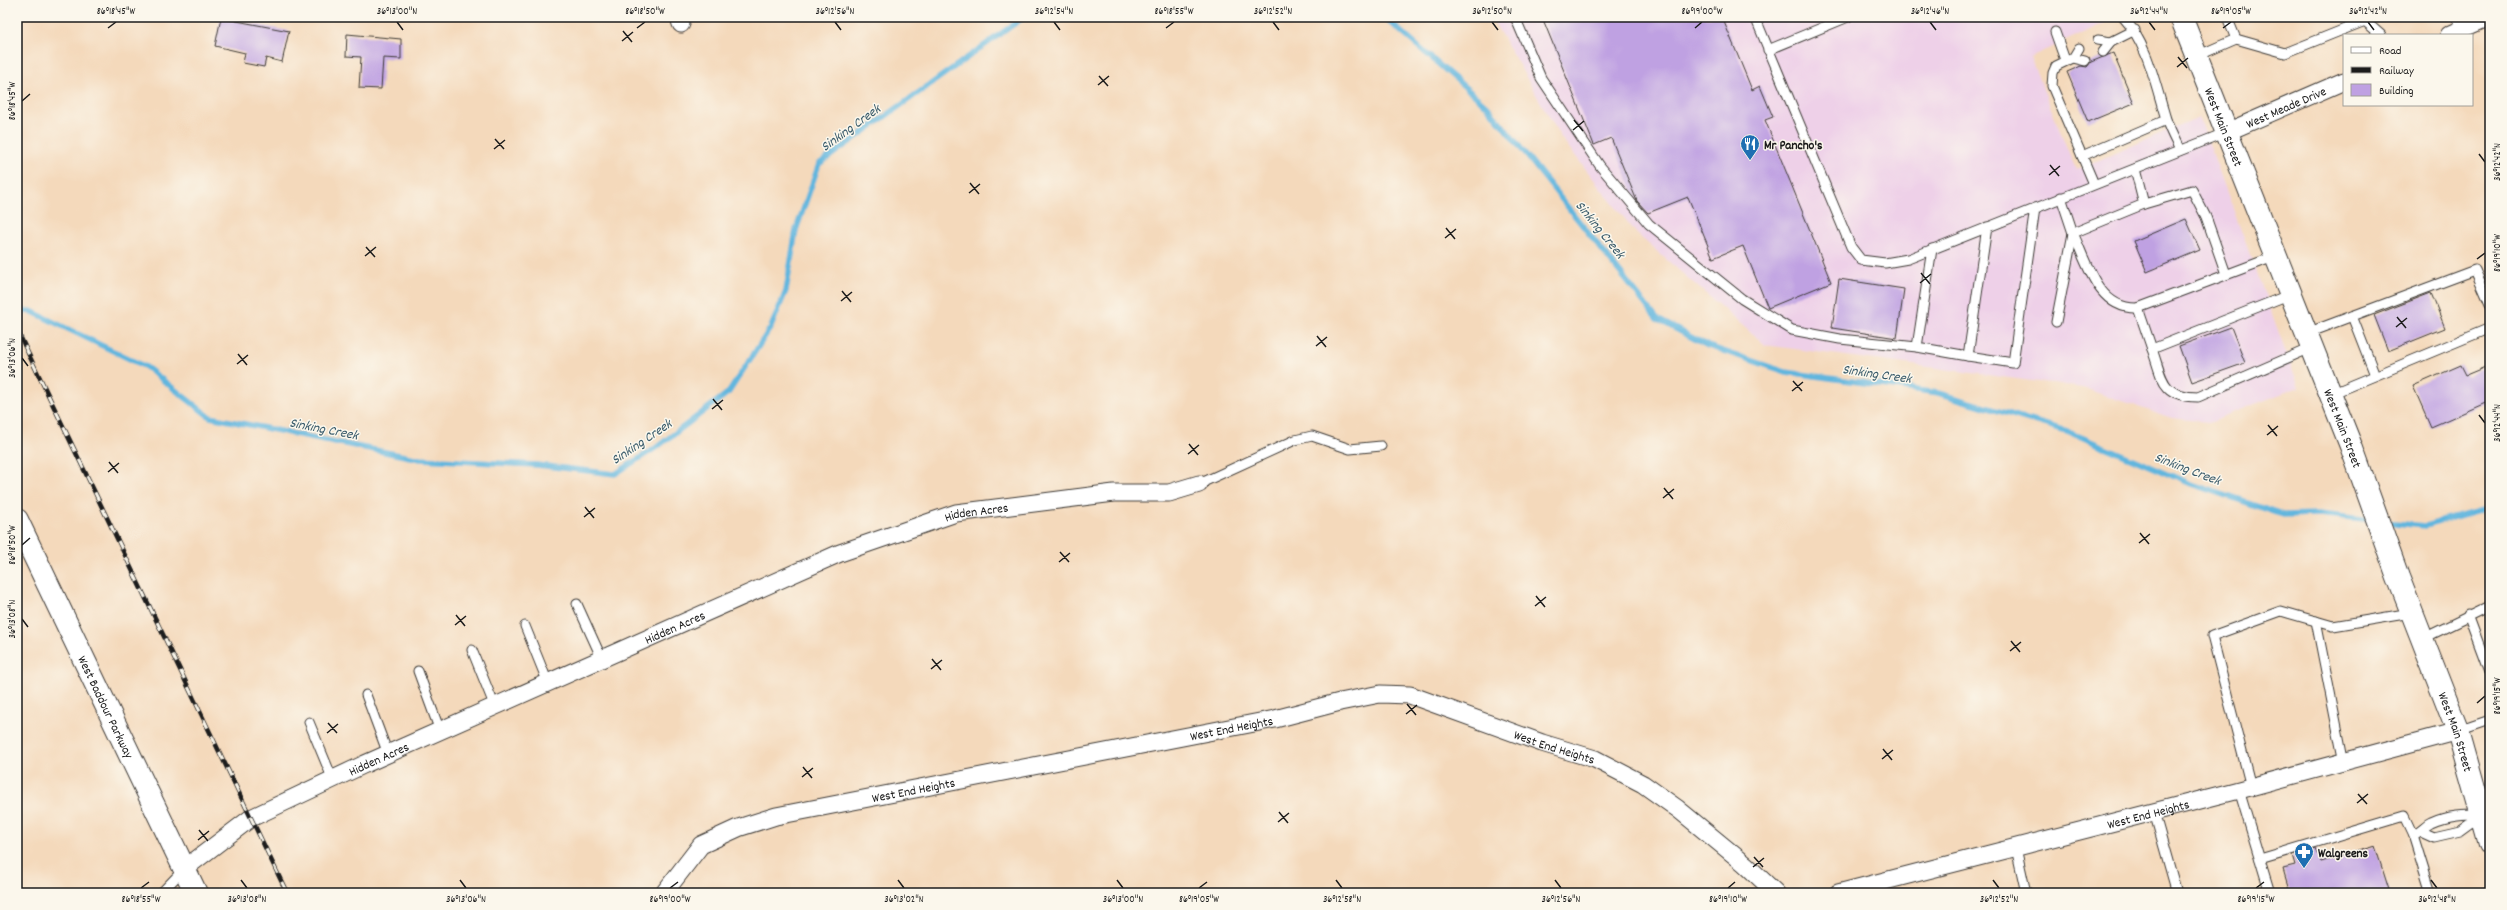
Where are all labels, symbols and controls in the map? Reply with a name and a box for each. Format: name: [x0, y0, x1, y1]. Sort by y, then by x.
text: 86°18'45"W: [97, 5, 135, 19]
text: 36°13'00"N: [377, 5, 417, 19]
text: 86°18'50"W: [625, 5, 665, 19]
text: 36°12'56"N: [815, 5, 855, 19]
text: 36°12'54"N: [1035, 5, 1073, 19]
text: 86°18'55"W: [1155, 5, 1194, 19]
text: 36°12'52"N: [1254, 5, 1292, 19]
text: 36°12'50"N: [1472, 5, 1512, 19]
text: 86°19'00"W: [1681, 5, 1723, 19]
text: 36°12'46"N: [1911, 5, 1949, 19]
text: 36°12'44"N: [2130, 5, 2168, 19]
text: 86°19'05"W: [2211, 5, 2251, 19]
text: 36°12'42"N: [2349, 5, 2387, 19]
legend: [2343, 34, 2473, 106]
text: Road: [2379, 43, 2401, 60]
text: Railway: [2379, 63, 2415, 80]
text: 86°18'45"W: [6, 82, 20, 120]
street label: West Meade Drive: [2244, 83, 2330, 135]
text: Building: [2379, 83, 2414, 100]
street label: West Main Street: [2198, 85, 2246, 170]
water label: Sinking Creek: [817, 99, 886, 157]
restaurant icon: Mr Pancho's: [1739, 133, 1761, 161]
place label: Mr Pancho's: [1764, 137, 1823, 156]
text: 36°12'42"N: [2491, 143, 2505, 181]
water label: Sinking Creek: [1570, 197, 1630, 265]
text: 86°19'10"W: [2491, 234, 2505, 272]
text: 36°13'06"N: [6, 338, 20, 378]
water label: Sinking Creek: [1841, 360, 1914, 390]
street label: West Main Street: [2317, 387, 2365, 471]
text: 36°12'44"N: [2491, 404, 2505, 442]
water label: Sinking Creek: [288, 414, 361, 447]
water label: Sinking Creek: [608, 414, 678, 470]
water label: Sinking Creek: [2151, 448, 2224, 492]
street label: Hidden Acres: [942, 499, 1009, 528]
text: 86°18'50"W: [6, 525, 20, 565]
text: 36°13'08"N: [6, 599, 20, 639]
street label: Hidden Acres: [642, 607, 709, 651]
street label: West Baddour Parkway: [71, 653, 137, 763]
text: 86°19'15"W: [2491, 677, 2505, 714]
street label: West Main Street: [2432, 690, 2476, 775]
street label: West End Heights: [1189, 713, 1275, 747]
street label: West End Heights: [1511, 726, 1597, 770]
street label: Hidden Acres: [346, 739, 413, 782]
street label: West End Heights: [871, 774, 957, 809]
street label: West End Heights: [2105, 796, 2192, 835]
pharmacy icon: Walgreens: [2293, 841, 2315, 869]
place label: Walgreens: [2318, 845, 2369, 864]
text: 86°18'55"W: [122, 893, 161, 907]
text: 36°13'08"N: [227, 893, 267, 907]
text: 36°13'06"N: [446, 893, 486, 907]
text: 86°19'00"W: [649, 893, 691, 907]
text: 36°13'02"N: [884, 893, 924, 907]
text: 36°13'00"N: [1103, 893, 1143, 907]
text: 86°19'05"W: [1179, 893, 1219, 907]
text: 36°12'58"N: [1323, 893, 1361, 907]
text: 36°12'56"N: [1541, 893, 1581, 907]
text: 86°19'10"W: [1709, 893, 1747, 907]
text: 36°12'52"N: [1980, 893, 2018, 907]
text: 86°19'15"W: [2238, 893, 2275, 907]
text: 36°12'48"N: [2418, 893, 2456, 907]

